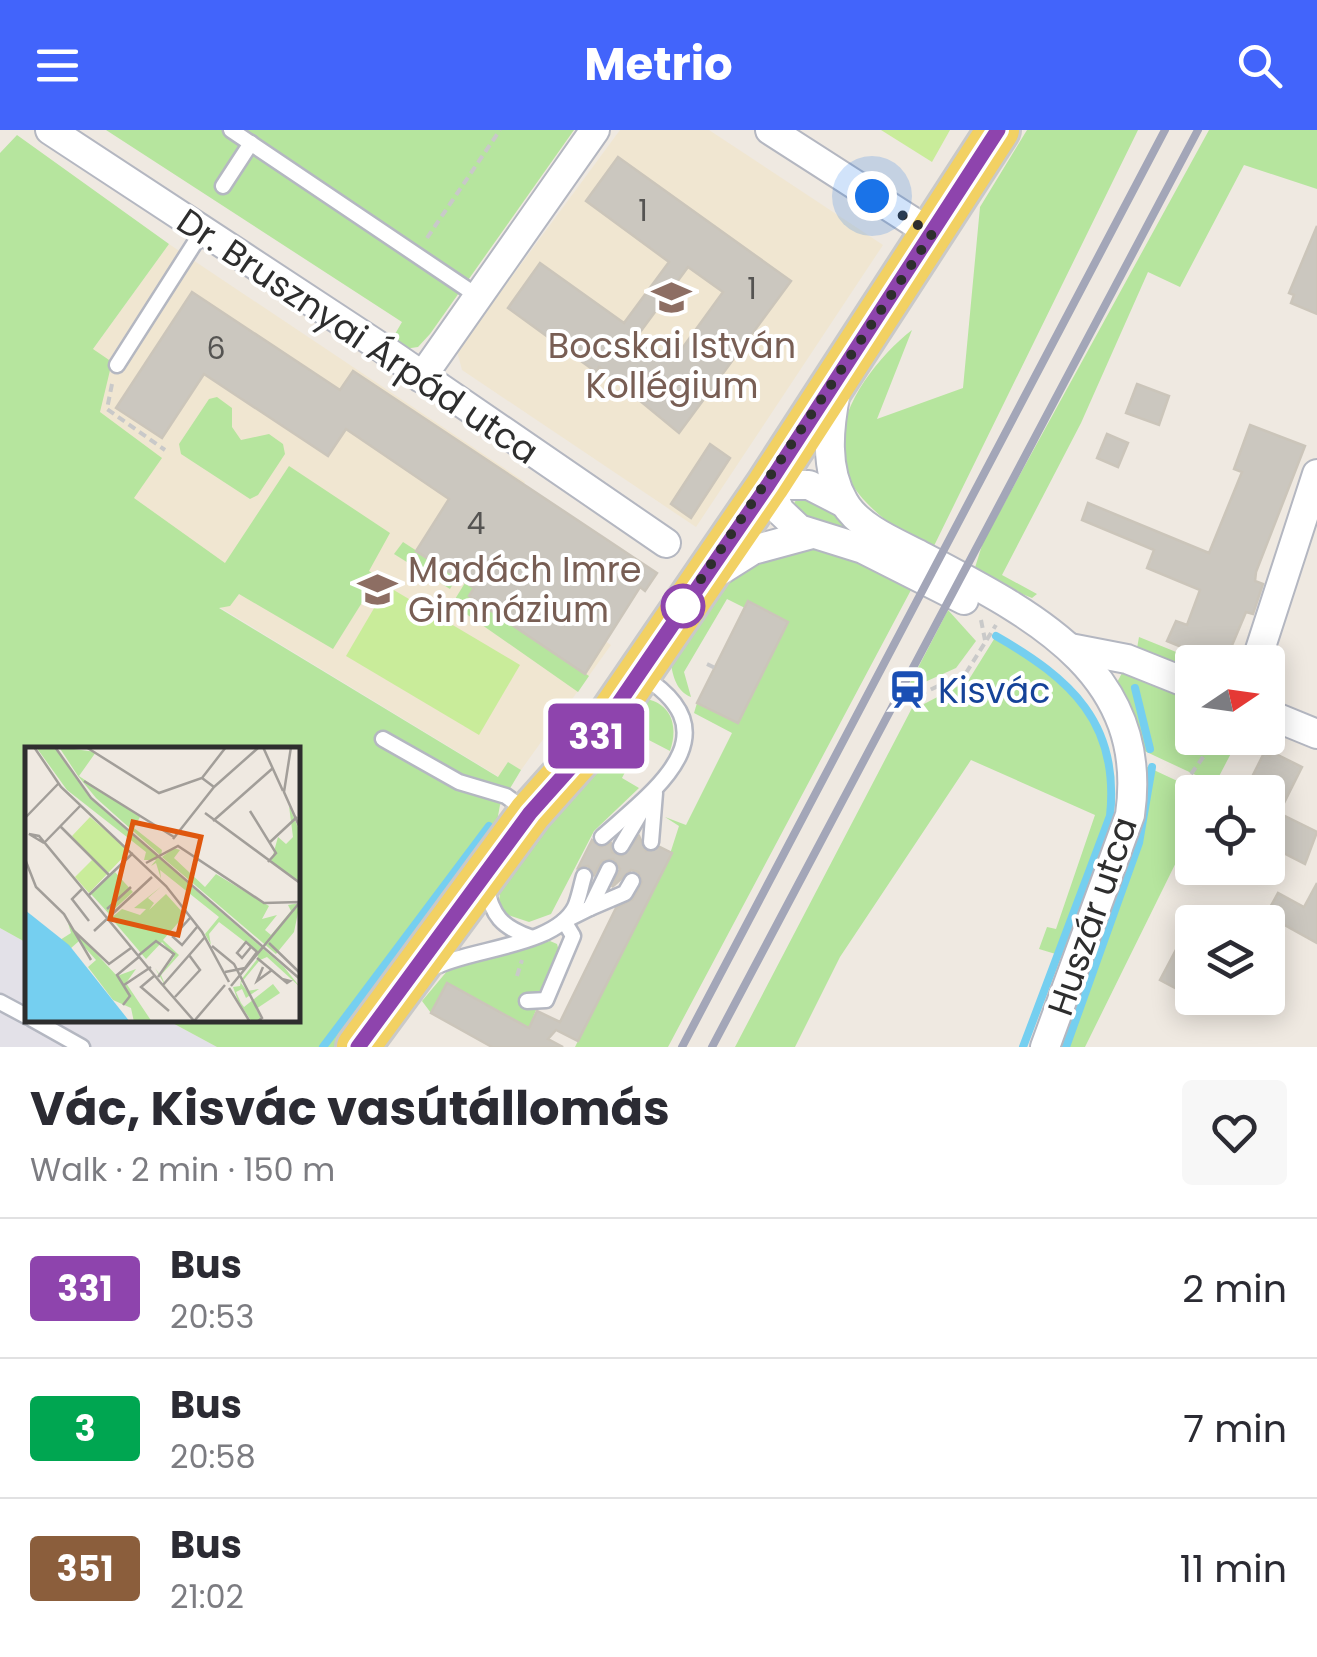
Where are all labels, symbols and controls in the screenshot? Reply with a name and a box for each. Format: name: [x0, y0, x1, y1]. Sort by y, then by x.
text: Metrio: [584, 33, 733, 96]
icon: menu: [30, 38, 85, 93]
icon: search: [1232, 38, 1287, 93]
your location: [847, 171, 897, 221]
house number: 1: [638, 189, 648, 232]
street label: Dr. Brusznyai Árpád utca: [168, 196, 548, 476]
house number: 1: [747, 267, 757, 310]
school or university icon: Bocskai István Kollégium: [651, 277, 693, 319]
place label: Bocskai István Kollégium: [548, 321, 796, 410]
house number: 6: [206, 327, 226, 370]
house number: 4: [467, 502, 485, 545]
place label: Madách Imre Gimnázium: [408, 545, 642, 634]
school or university icon: Madách Imre Gimnázium: [357, 568, 399, 610]
unlabelled marker: [662, 585, 704, 627]
north arrow: [1175, 645, 1285, 755]
map controls: [1175, 645, 1285, 1015]
place label: Kisvác: [938, 666, 1050, 715]
station icon: Kisvác: [887, 669, 929, 711]
line badge: 331: [538, 704, 654, 768]
text: 331: [568, 712, 624, 761]
inset map: [25, 747, 300, 1022]
button: locate: [1175, 775, 1285, 885]
street label: Huszár utca: [1035, 810, 1149, 1022]
button: layers: [1175, 905, 1285, 1015]
text: Vác, Kisvác vasútállomás: [30, 1075, 670, 1142]
button: heart: [1182, 1080, 1287, 1185]
text: Walk · 2 min · 150 m: [30, 1147, 335, 1192]
text: Bus: [170, 1238, 242, 1291]
text: 2 min: [1182, 1262, 1287, 1315]
text: 331: [57, 1264, 113, 1313]
text: 20:53: [170, 1294, 254, 1339]
text: Bus: [170, 1378, 242, 1431]
text: 7 min: [1183, 1402, 1287, 1455]
text: 3: [74, 1404, 96, 1453]
text: 20:58: [170, 1434, 256, 1479]
text: Bus: [170, 1518, 242, 1571]
text: 11 min: [1180, 1542, 1287, 1595]
text: 351: [56, 1544, 114, 1593]
text: 21:02: [170, 1574, 244, 1619]

